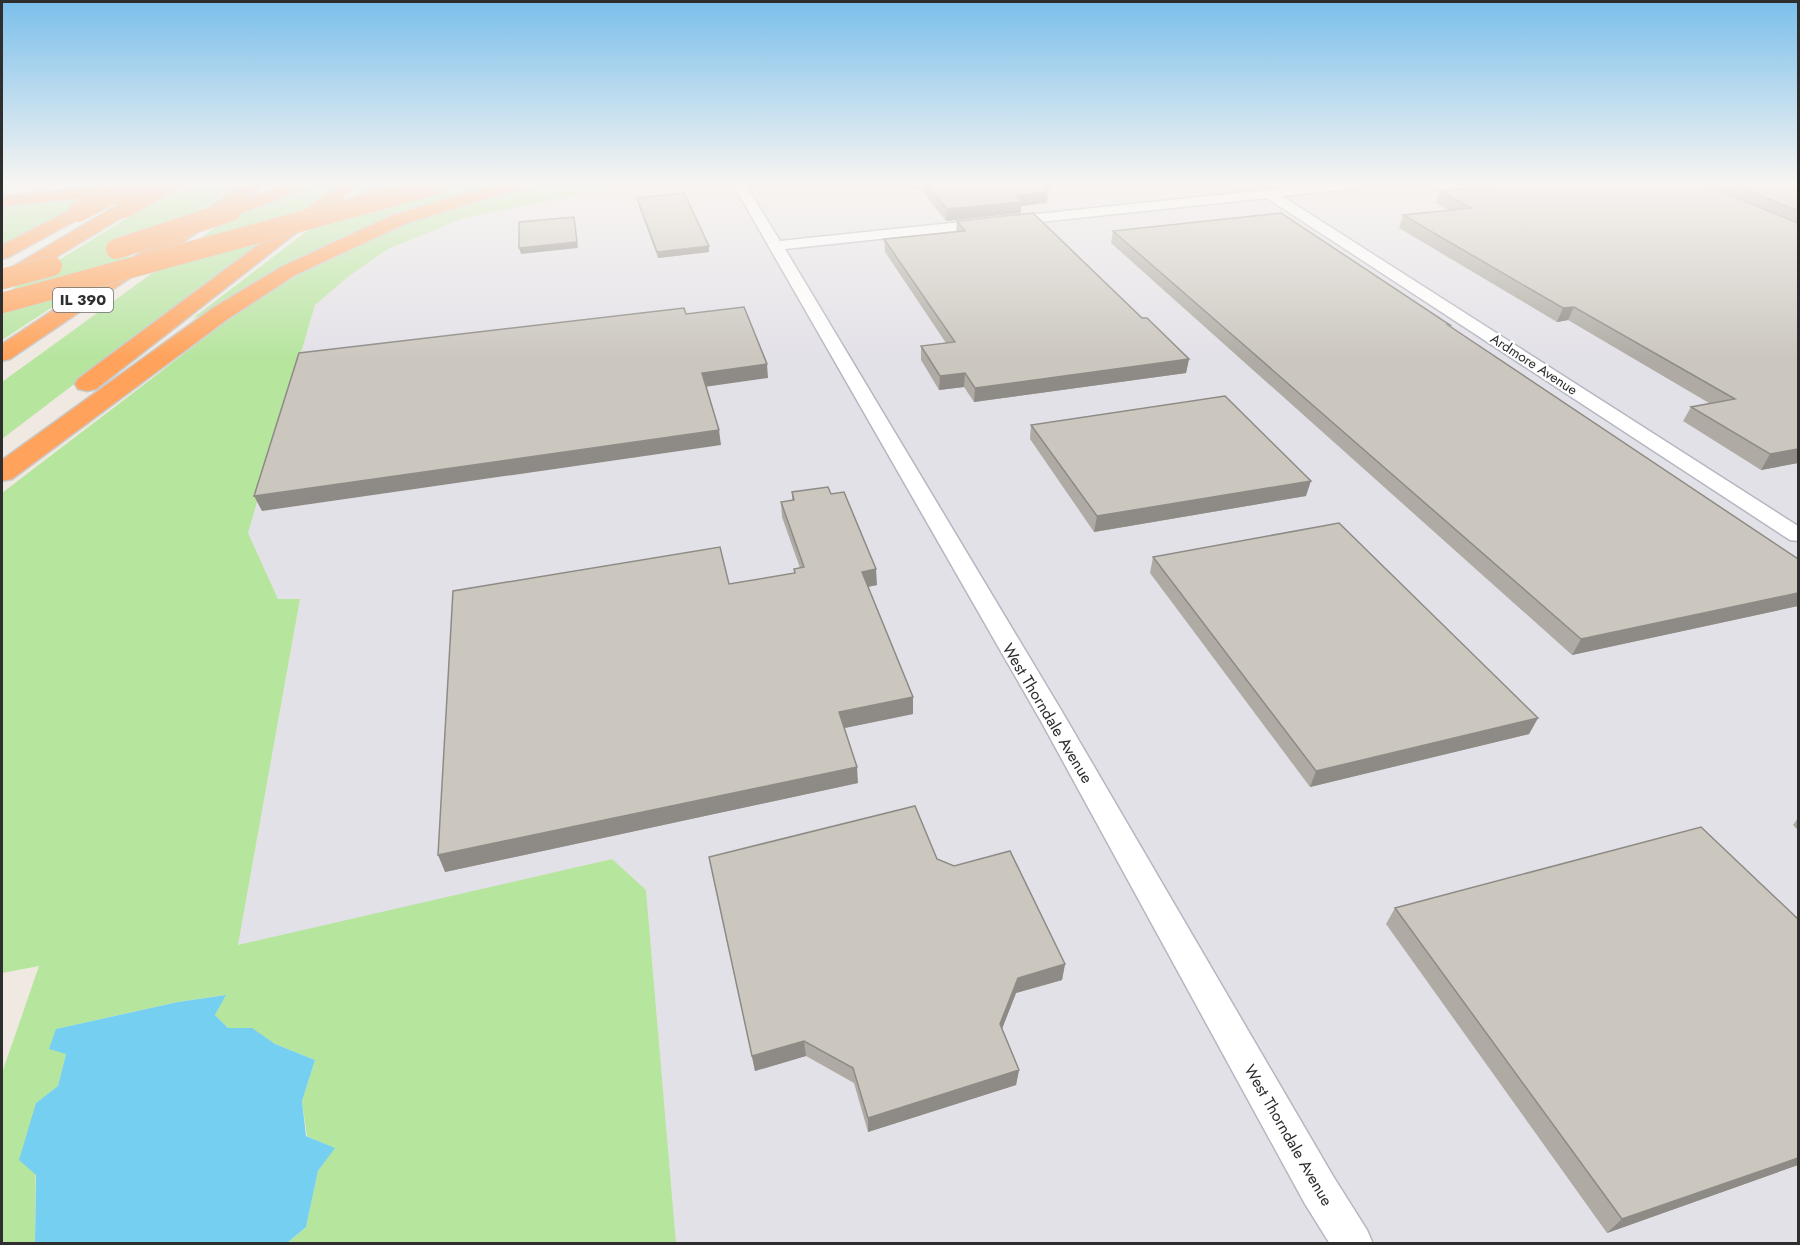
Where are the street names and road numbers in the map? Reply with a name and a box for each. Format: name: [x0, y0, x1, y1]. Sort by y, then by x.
road number: IL 390: [53, 288, 113, 312]
street label: Ardmore Avenue: [1487, 328, 1581, 400]
street label: West Thorndale Avenue: [997, 639, 1099, 788]
street label: West Thorndale Avenue: [1239, 1060, 1338, 1210]

